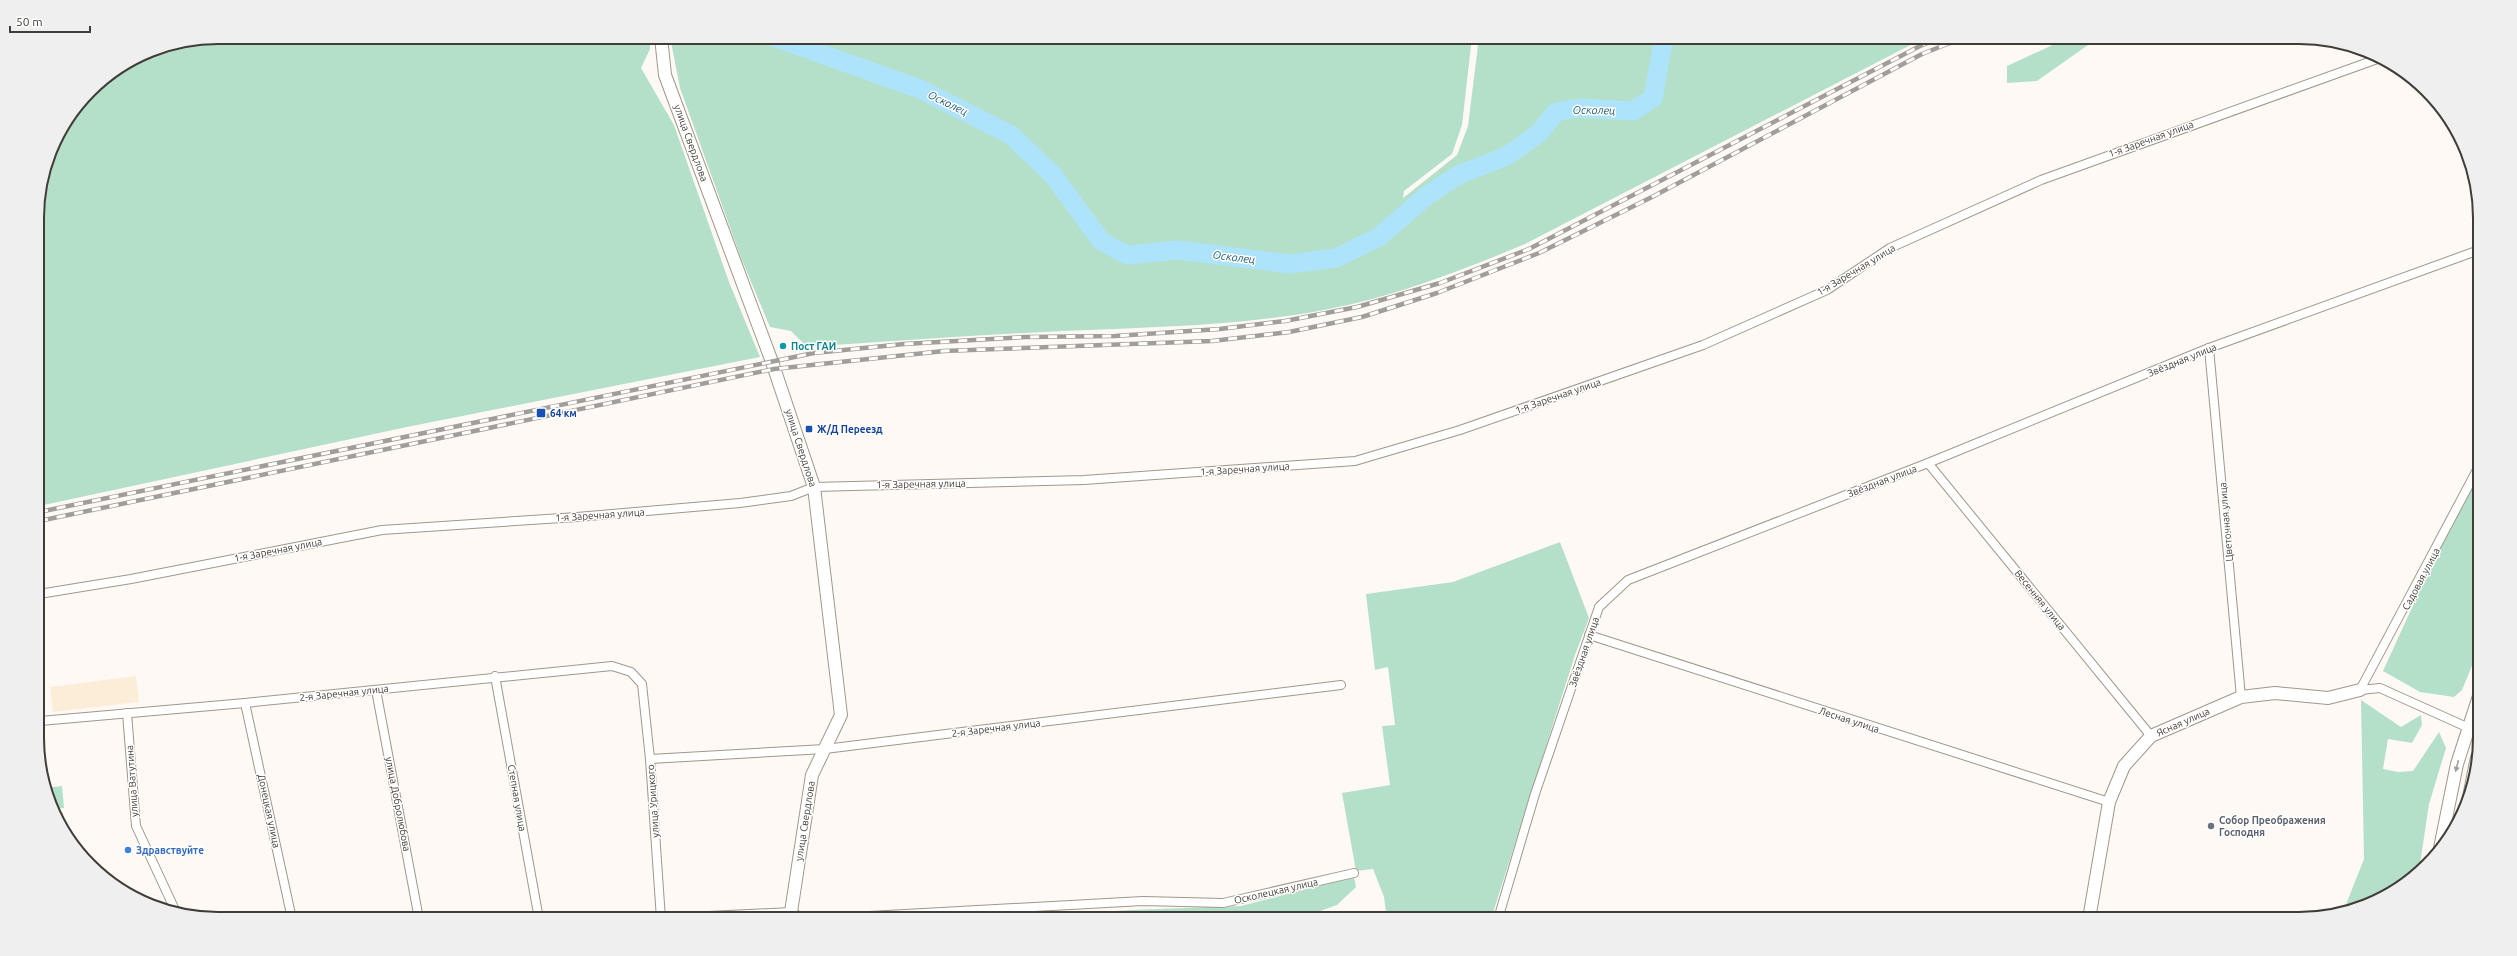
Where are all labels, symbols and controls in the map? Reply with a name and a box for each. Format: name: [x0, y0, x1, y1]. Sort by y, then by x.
scale bar: [10, 8, 90, 34]
text: 50 m: [16, 15, 43, 28]
water label: Осколец: [926, 88, 970, 118]
street label: улица Свердлова: [672, 103, 710, 183]
water label: Осколец: [1573, 104, 1615, 116]
street label: 1-я Заречная улица: [2107, 119, 2195, 159]
street label: 1-я Заречная улица: [1815, 242, 1897, 298]
water label: Осколец: [1212, 248, 1256, 266]
marker: Пост ГАИ: [778, 341, 788, 351]
place label: Пост ГАИ: [791, 341, 836, 352]
street label: Звёздная улица: [2146, 341, 2218, 379]
street label: 1-я Заречная улица: [1514, 376, 1602, 416]
marker: 64 км: [535, 407, 547, 419]
place label: 64 км: [550, 408, 577, 419]
street label: улица Свердлова: [783, 408, 819, 488]
marker: Ж/Д Переезд: [804, 424, 814, 434]
place label: Ж/Д Переезд: [817, 424, 883, 435]
street label: 1-я Заречная улица: [1200, 460, 1290, 478]
street label: Звёздная улица: [1846, 463, 1918, 499]
street label: 1-я Заречная улица: [876, 478, 966, 490]
street label: Цветочная улица: [2217, 482, 2235, 562]
street label: 1-я Заречная улица: [555, 506, 645, 524]
street label: 1-я Заречная улица: [233, 536, 323, 564]
street label: Садовая улица: [2400, 546, 2442, 612]
street label: Весенняя улица: [2012, 568, 2068, 632]
street label: Звёздная улица: [1567, 616, 1601, 688]
street label: 2-я Заречная улица: [299, 683, 389, 703]
street label: Лесная улица: [1817, 705, 1881, 735]
street label: Ясная улица: [2155, 705, 2211, 739]
street label: 2-я Заречная улица: [951, 717, 1041, 739]
street label: улица Ватутина: [124, 745, 140, 817]
street label: улица Добролюбова: [383, 756, 413, 852]
one-way arrow: [2454, 759, 2460, 772]
street label: Степная улица: [506, 764, 528, 832]
street label: улица Урицкого: [645, 764, 661, 838]
street label: Донецкая улица: [256, 773, 282, 849]
street label: улица Свердлова: [793, 780, 817, 862]
place label: Собор Преображения Господня: [2219, 815, 2326, 838]
marker: Собор Преображения Господня: [2206, 821, 2216, 831]
marker: Здравствуйте: [123, 845, 133, 855]
place label: Здравствуйте: [136, 845, 204, 856]
street label: Осколецкая улица: [1233, 876, 1319, 906]

